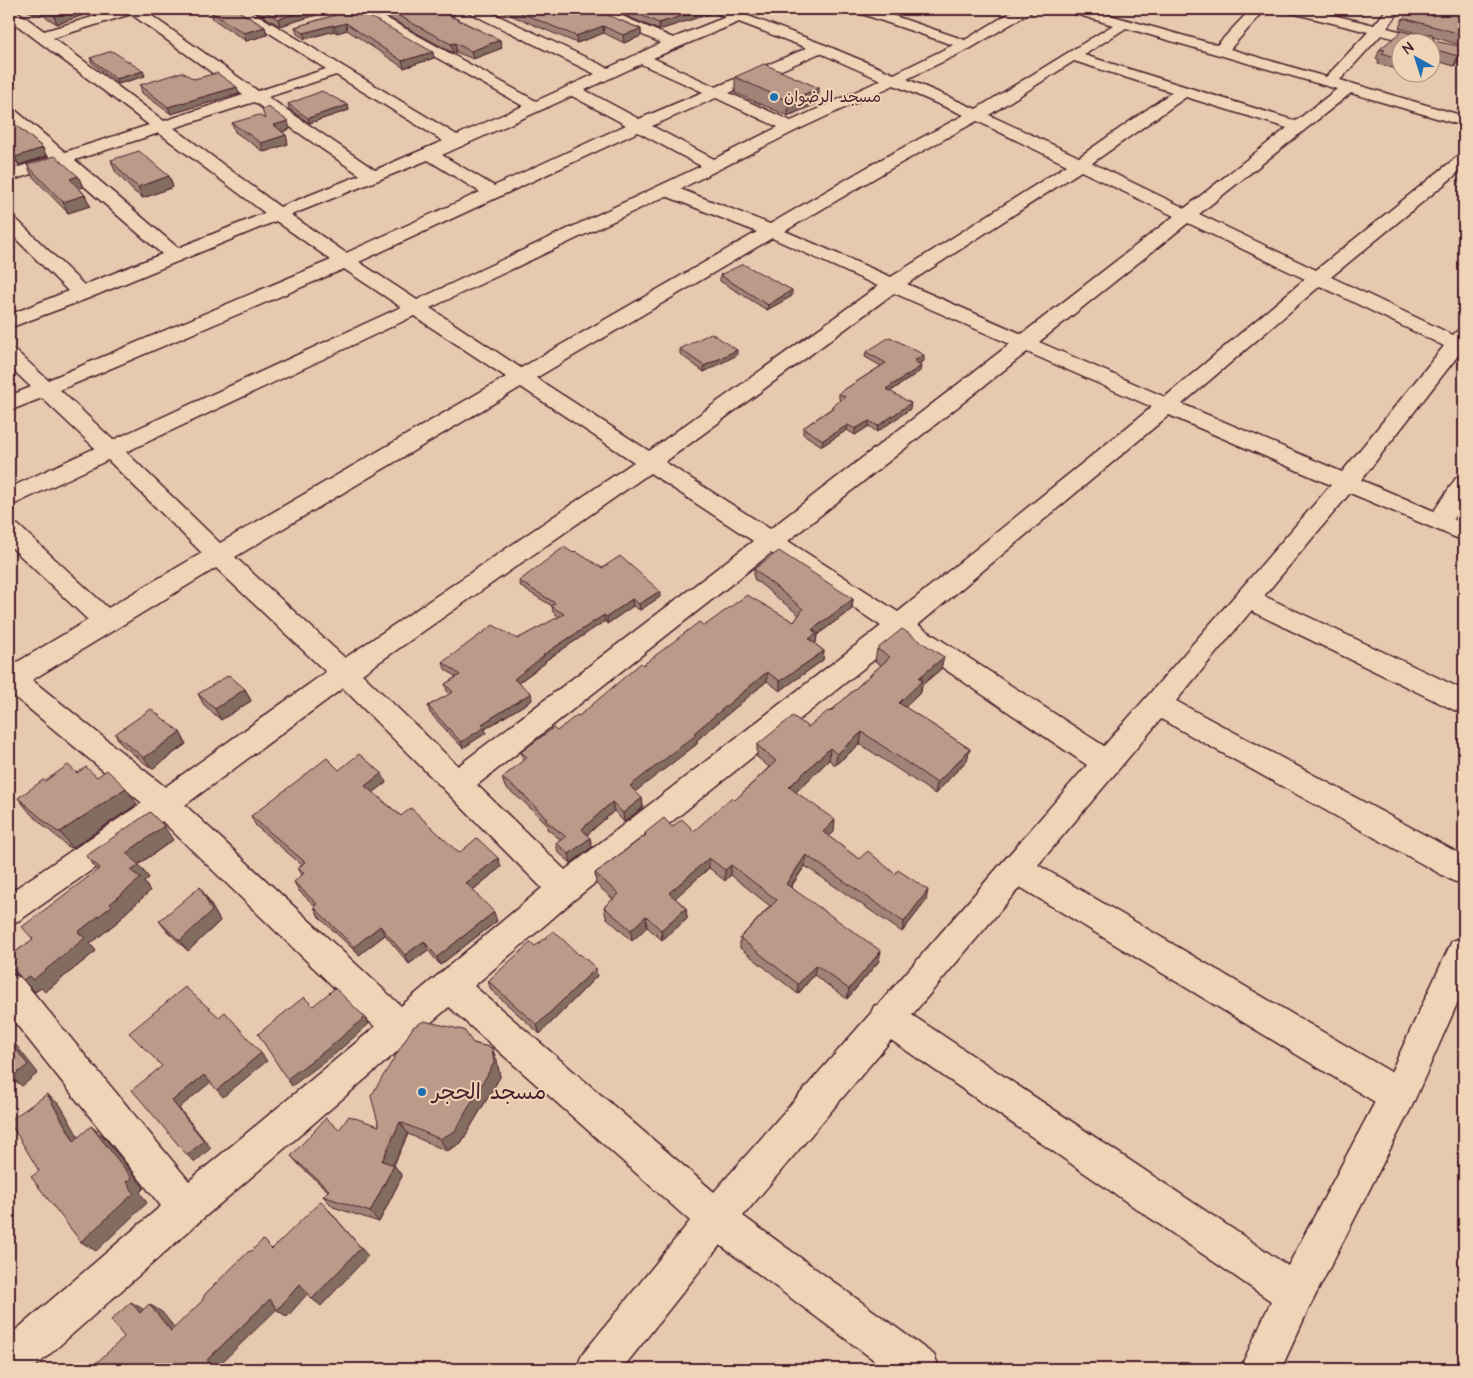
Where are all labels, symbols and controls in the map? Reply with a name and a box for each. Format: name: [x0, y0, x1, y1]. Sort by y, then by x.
north arrow: [1390, 32, 1440, 82]
text: N: [1399, 38, 1418, 59]
place label: مسجد الرضوان: [784, 86, 881, 108]
marker: مسجد الرضوان: [768, 91, 780, 103]
place label: مسجد الحجر: [430, 1077, 546, 1108]
marker: مسجد الحجر: [416, 1086, 428, 1098]

